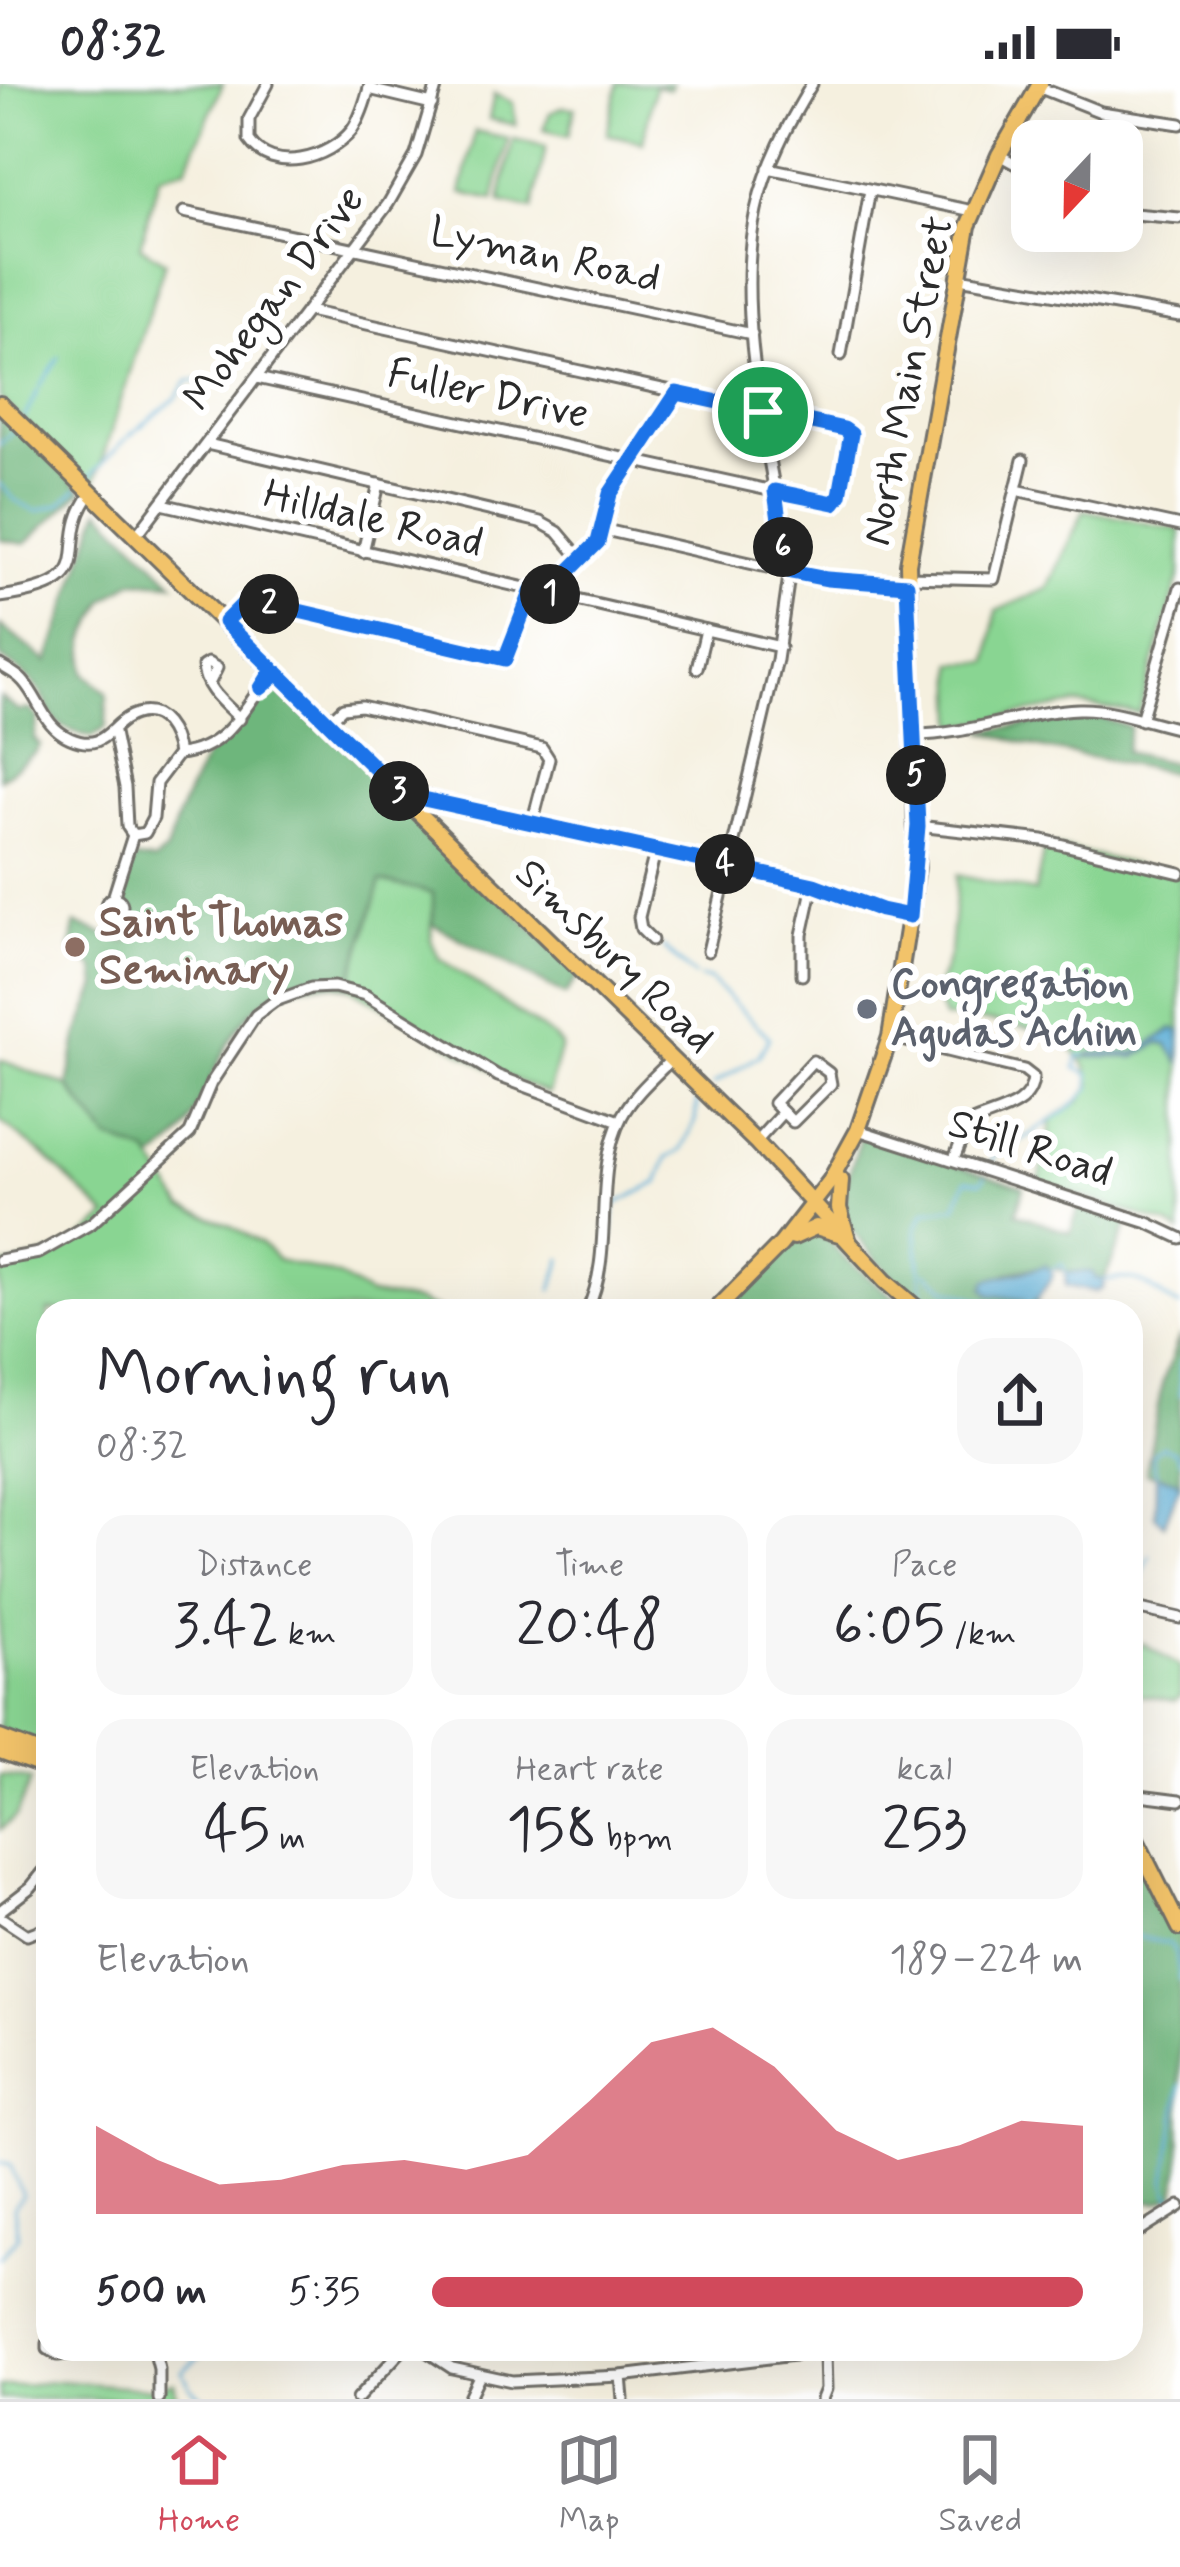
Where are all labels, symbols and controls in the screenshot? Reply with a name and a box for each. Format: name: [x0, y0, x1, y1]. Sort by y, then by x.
text: 08:32: [60, 13, 166, 72]
north arrow: [1011, 120, 1143, 252]
map controls: [1011, 120, 1143, 252]
street label: Mohegan Drive: [172, 175, 380, 425]
street label: Lyman Road: [425, 205, 665, 307]
street label: North Main Street: [850, 212, 968, 550]
street label: Fuller Drive: [383, 347, 593, 443]
pin: [712, 361, 814, 463]
icon: arrive: [730, 379, 796, 445]
street label: Hilldale Road: [258, 468, 488, 572]
pin: 6: [753, 517, 813, 577]
text: 6: [775, 525, 791, 569]
pin: 1: [520, 564, 580, 624]
text: 1: [543, 572, 557, 616]
pin: 2: [239, 574, 299, 634]
text: 2: [261, 582, 277, 626]
pin: 5: [886, 745, 946, 805]
text: 5: [906, 753, 926, 797]
pin: 3: [369, 761, 429, 821]
text: 3: [392, 769, 406, 813]
pin: 4: [695, 834, 755, 894]
text: 4: [715, 842, 735, 886]
street label: Simsbury Road: [502, 848, 726, 1066]
place label: Saint Thomas Seminary: [99, 896, 343, 999]
marker: Saint Thomas Seminary: [62, 934, 88, 960]
place label: Congregation Agudas Achim: [891, 958, 1137, 1062]
marker: Congregation Agudas Achim: [854, 996, 880, 1022]
street label: Still Road: [941, 1097, 1119, 1201]
text: Morning run: [96, 1333, 452, 1419]
button: share: [957, 1338, 1083, 1464]
text: 08:32: [96, 1421, 188, 1472]
text: Distance: [197, 1544, 313, 1588]
text: Time: [555, 1544, 624, 1588]
text: Pace: [892, 1544, 957, 1588]
text: 3.42: [173, 1588, 279, 1667]
text: 20:48: [516, 1588, 663, 1667]
text: 6:05: [833, 1588, 945, 1667]
text: km: [279, 1613, 336, 1657]
text: /km: [945, 1613, 1016, 1657]
text: Elevation: [190, 1748, 319, 1792]
text: Heart rate: [515, 1748, 664, 1792]
text: kcal: [897, 1748, 952, 1792]
text: 45: [203, 1792, 270, 1871]
text: 158: [506, 1792, 597, 1871]
text: 253: [882, 1792, 967, 1871]
text: m: [270, 1817, 306, 1861]
text: bpm: [597, 1817, 673, 1861]
text: Elevation: [96, 1935, 250, 1986]
text: 189–224 m: [889, 1935, 1083, 1986]
text: 500 m: [96, 2267, 207, 2318]
text: 5:35: [288, 2267, 360, 2318]
tab: Home: [158, 2427, 240, 2543]
tab: Map: [556, 2427, 622, 2543]
tab: Saved: [938, 2427, 1022, 2543]

